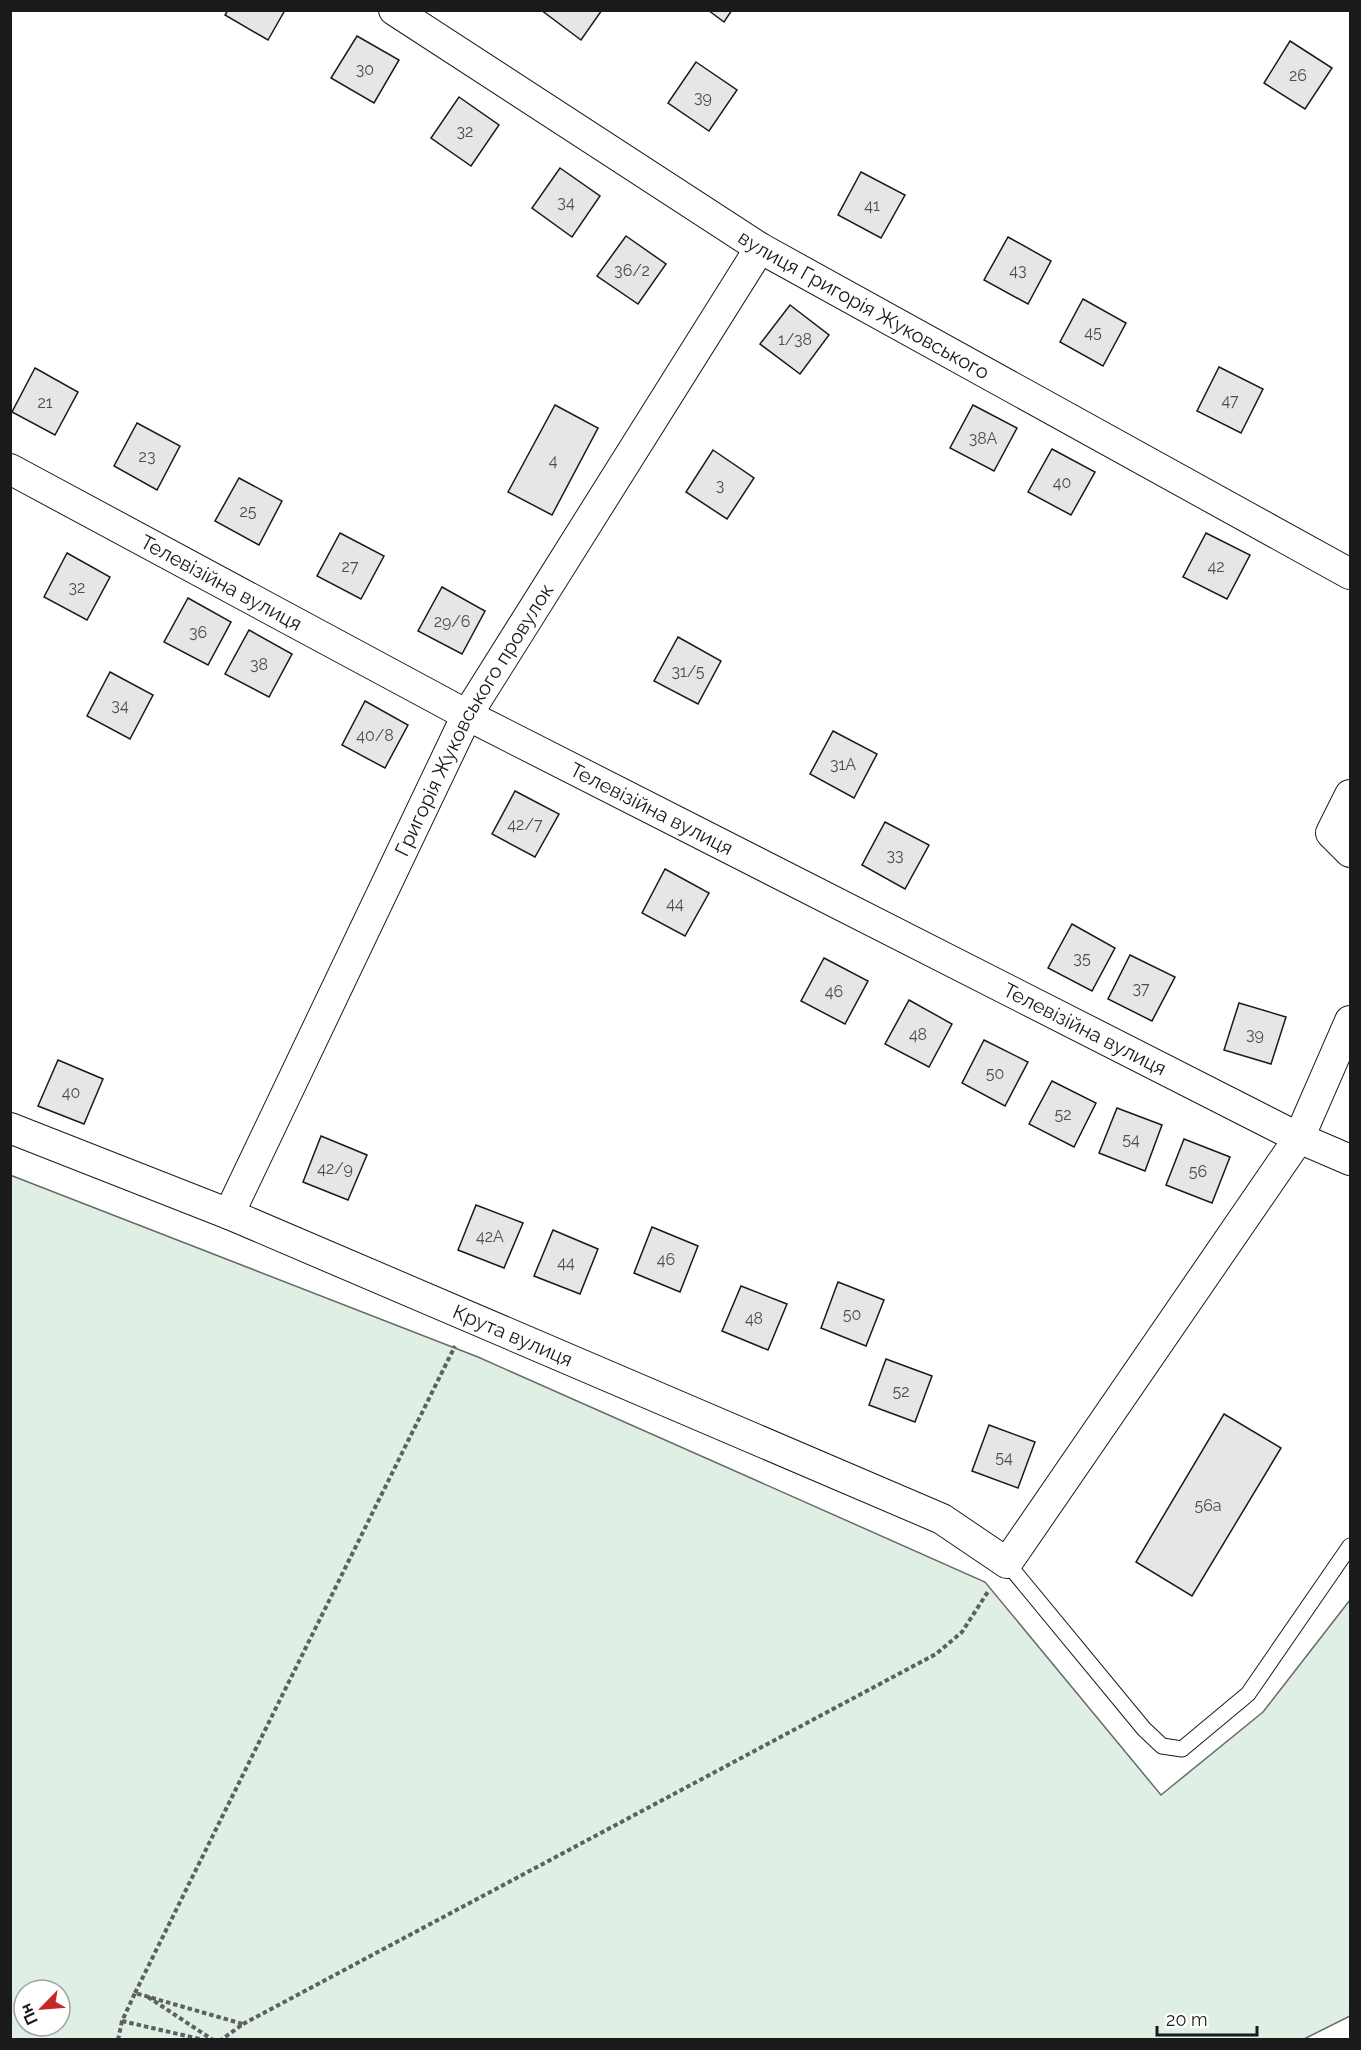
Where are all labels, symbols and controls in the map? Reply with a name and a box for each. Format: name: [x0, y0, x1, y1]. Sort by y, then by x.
house number: 30: [356, 60, 374, 79]
house number: 26: [1289, 66, 1307, 85]
house number: 39: [694, 88, 712, 107]
house number: 32: [457, 122, 473, 141]
house number: 34: [557, 193, 575, 212]
house number: 41: [864, 196, 880, 215]
street label: вулиця Григорія Жуковського: [734, 225, 994, 384]
house number: 36/2: [614, 261, 650, 280]
house number: 43: [1009, 261, 1027, 280]
house number: 45: [1084, 323, 1102, 342]
house number: 1/38: [778, 330, 812, 349]
house number: 47: [1221, 391, 1239, 410]
house number: 21: [37, 393, 53, 412]
house number: 38А: [969, 429, 998, 448]
house number: 23: [139, 447, 155, 466]
house number: 4: [549, 451, 558, 470]
house number: 40: [1053, 473, 1071, 492]
house number: 3: [716, 476, 724, 495]
house number: 25: [239, 502, 257, 521]
street label: Телевізійна вулиця: [136, 530, 306, 636]
house number: 27: [342, 557, 359, 576]
house number: 42: [1207, 557, 1225, 576]
house number: 32: [69, 578, 85, 597]
street label: Григорія Жуковського провулок: [390, 579, 558, 860]
house number: 29/6: [434, 612, 470, 631]
house number: 36: [189, 623, 207, 642]
house number: 38: [250, 655, 268, 674]
house number: 31/5: [671, 662, 705, 681]
house number: 34: [111, 696, 129, 715]
house number: 40/8: [356, 726, 394, 745]
house number: 31А: [830, 755, 856, 774]
street label: Телевізійна вулиця: [566, 757, 737, 860]
house number: 42/7: [507, 815, 543, 834]
house number: 33: [886, 846, 904, 865]
house number: 44: [666, 894, 684, 913]
house number: 35: [1073, 949, 1091, 968]
street label: Телевізійна вулиця: [999, 978, 1170, 1081]
house number: 37: [1132, 979, 1150, 998]
house number: 46: [825, 982, 843, 1001]
house number: 48: [909, 1025, 927, 1044]
house number: 39: [1246, 1025, 1264, 1044]
house number: 50: [986, 1064, 1004, 1083]
house number: 40: [62, 1083, 80, 1102]
house number: 52: [1054, 1105, 1072, 1124]
house number: 54: [1122, 1130, 1140, 1149]
house number: 42/9: [317, 1159, 353, 1178]
house number: 56: [1189, 1162, 1207, 1181]
house number: 42А: [476, 1227, 504, 1246]
house number: 46: [657, 1250, 675, 1269]
house number: 44: [557, 1253, 575, 1272]
street label: Крута вулиця: [449, 1299, 576, 1372]
house number: 50: [843, 1305, 861, 1324]
house number: 48: [745, 1309, 763, 1328]
house number: 52: [892, 1382, 910, 1401]
house number: 54: [995, 1448, 1013, 1467]
house number: 56а: [1194, 1496, 1222, 1515]
north arrow: [12, 1978, 72, 2038]
scale bar: [1157, 1999, 1258, 2037]
text: Пн: [16, 2000, 42, 2028]
text: 20 m: [1166, 2009, 1208, 2030]

